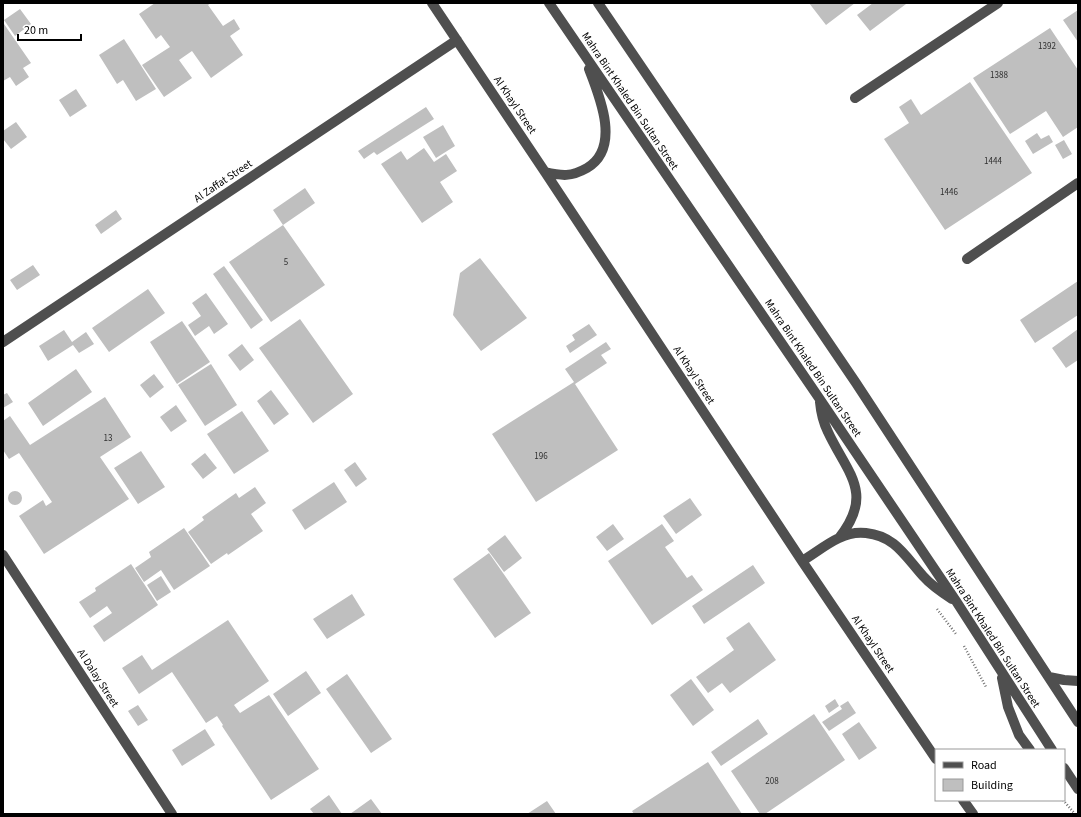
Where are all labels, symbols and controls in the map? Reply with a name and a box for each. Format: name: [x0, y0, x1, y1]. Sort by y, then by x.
scale bar: [18, 16, 81, 42]
text: 20 m: [24, 22, 48, 39]
street label: Mahra Bint Khaled Bin Sultan Street: [578, 29, 682, 173]
house number: 1392: [1038, 40, 1056, 53]
house number: 1388: [990, 69, 1008, 82]
street label: Al Khayl Street: [490, 73, 540, 137]
house number: 1444: [984, 155, 1002, 168]
street label: Al Zaffat Street: [191, 156, 255, 206]
house number: 1446: [940, 186, 958, 199]
house number: 5: [284, 256, 289, 269]
street label: Mahra Bint Khaled Bin Sultan Street: [761, 296, 865, 440]
street label: Al Khayl Street: [670, 343, 719, 407]
house number: 13: [104, 432, 113, 445]
house number: 196: [534, 450, 548, 463]
street label: Mahra Bint Khaled Bin Sultan Street: [942, 565, 1044, 711]
street label: Al Khayl Street: [848, 612, 898, 676]
street label: Al Dalay Street: [74, 646, 123, 710]
legend: [935, 749, 1065, 801]
text: Road: [971, 757, 997, 774]
house number: 208: [765, 775, 779, 788]
text: Building: [971, 777, 1013, 794]

